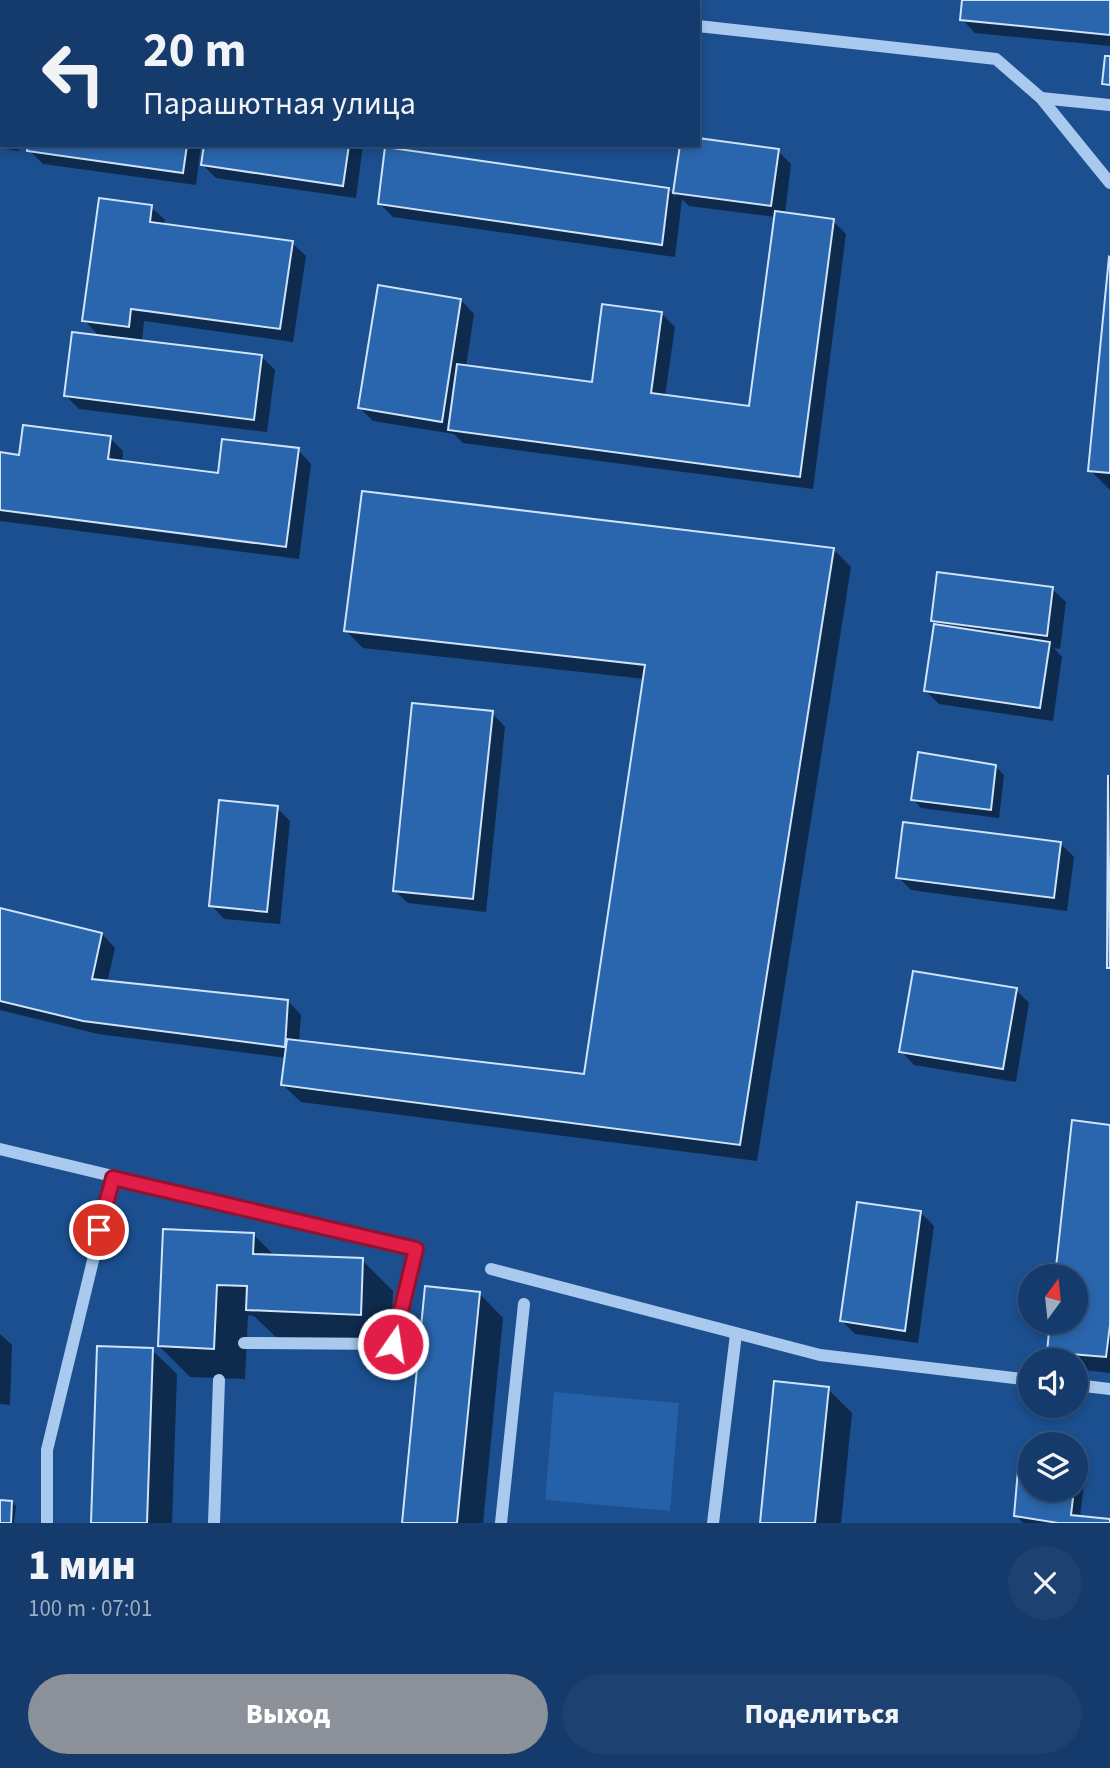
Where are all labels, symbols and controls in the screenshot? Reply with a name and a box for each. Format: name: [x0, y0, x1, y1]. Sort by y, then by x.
text: 20 m: [143, 16, 247, 86]
icon: left: [28, 28, 119, 119]
text: Парашютная улица: [143, 81, 416, 127]
pin: [69, 1200, 129, 1260]
icon: arrive: [80, 1211, 118, 1249]
north arrow: [1018, 1264, 1088, 1334]
map controls: [1018, 1264, 1088, 1502]
position arrow: [356, 1307, 430, 1381]
button: sound: [1018, 1348, 1088, 1418]
button: layers: [1018, 1432, 1088, 1502]
text: 1 мин: [28, 1536, 136, 1596]
button: close: [1008, 1546, 1082, 1620]
text: 100 m · 07:01: [28, 1592, 152, 1625]
button: Выход: [28, 1674, 548, 1754]
button: Поделиться: [562, 1674, 1082, 1754]

